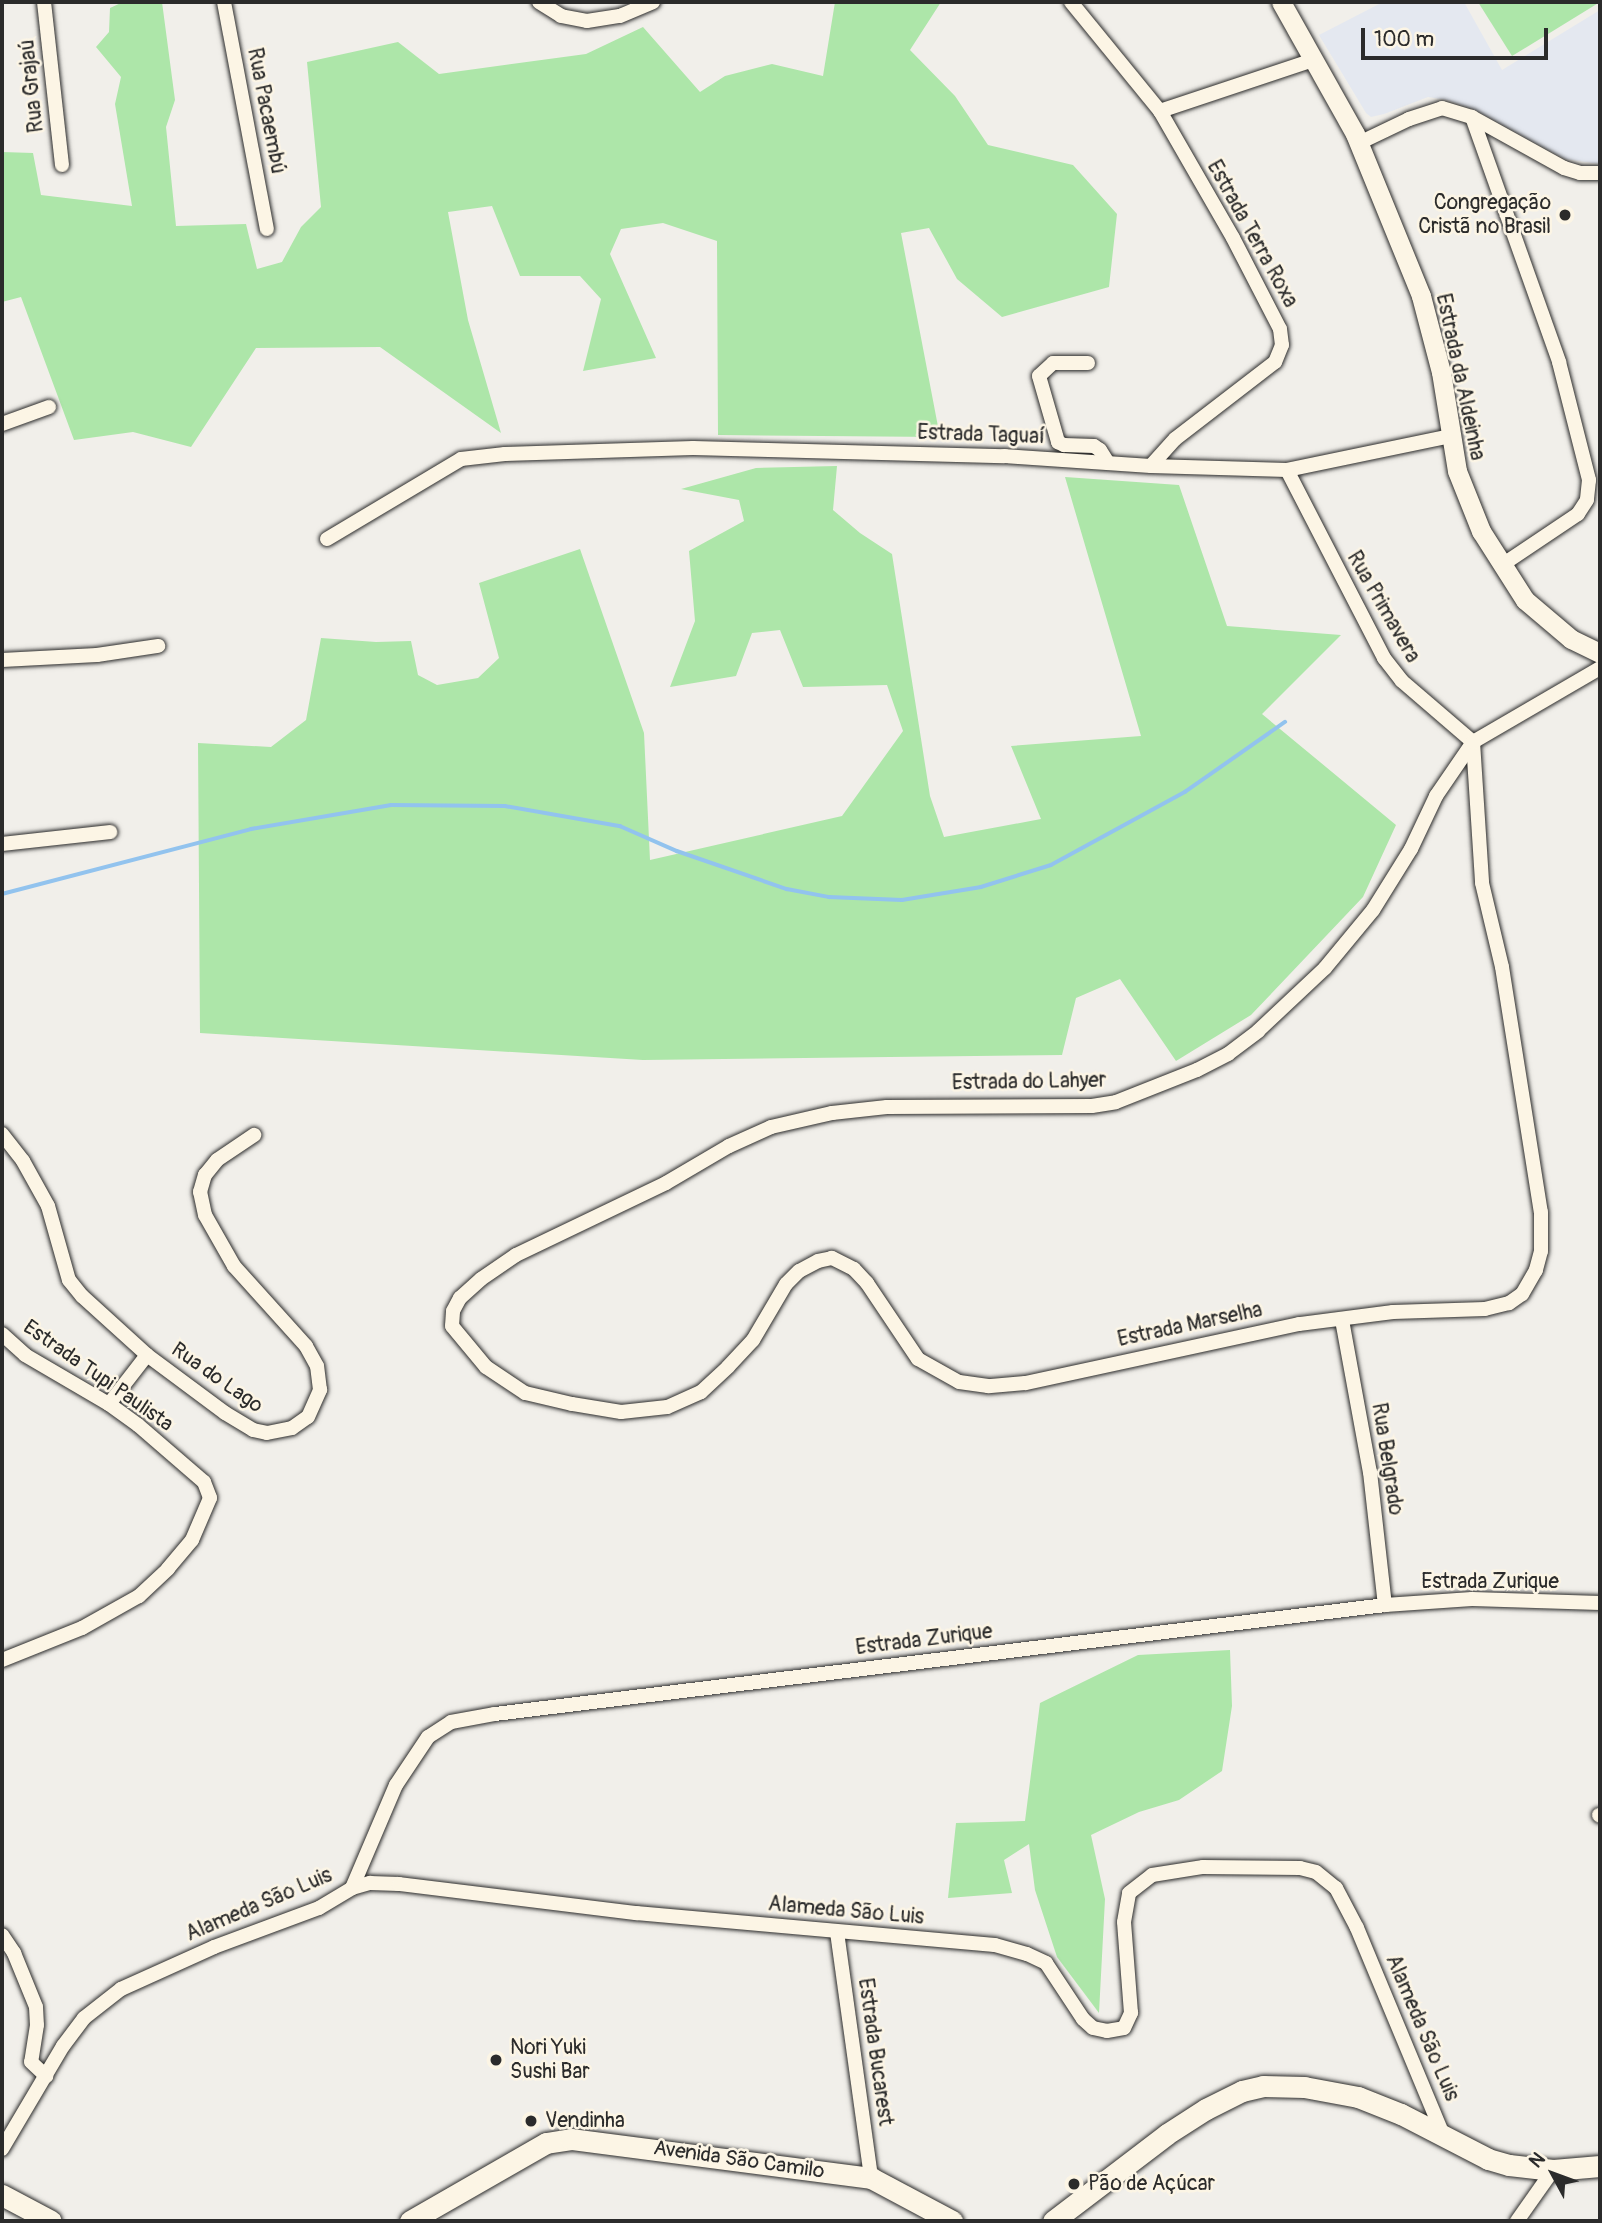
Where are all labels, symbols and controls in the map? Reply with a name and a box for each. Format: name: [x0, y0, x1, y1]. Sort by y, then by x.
scale bar: [1364, 14, 1551, 58]
text: 100 m: [1374, 26, 1434, 53]
street label: Rua Grajaú: [15, 38, 49, 134]
street label: Rua Pacaembú: [241, 46, 291, 176]
street label: Estrada Terra Roxa: [1201, 156, 1303, 312]
place label: Congregação Cristã no Brasil: [1418, 190, 1551, 240]
marker: Congregação Cristã no Brasil: [1557, 207, 1573, 223]
street label: Estrada da Aldeinha: [1430, 291, 1490, 463]
street label: Estrada Taguaí: [917, 420, 1045, 450]
street label: Rua Primavera: [1341, 547, 1425, 667]
street label: Estrada do Lahyer: [952, 1068, 1106, 1096]
street label: Estrada Marselha: [1115, 1297, 1265, 1353]
street label: Estrada Tupi Paulista: [18, 1315, 178, 1437]
street label: Rua do Lago: [166, 1337, 268, 1419]
street label: Rua Belgrado: [1366, 1401, 1408, 1517]
street label: Estrada Zurique: [1421, 1569, 1559, 1595]
street label: Estrada Zurique: [854, 1619, 994, 1661]
street label: Alameda São Luis: [182, 1863, 336, 1947]
street label: Alameda São Luis: [767, 1892, 925, 1930]
street label: Alameda São Luis: [1380, 1951, 1464, 2105]
street label: Estrada Bucarest: [852, 1977, 898, 2127]
place label: Nori Yuki Sushi Bar: [510, 2035, 590, 2085]
marker: Nori Yuki Sushi Bar: [488, 2052, 504, 2068]
place label: Vendinha: [545, 2108, 625, 2134]
marker: Vendinha: [523, 2113, 539, 2129]
street label: Avenida São Camilo: [652, 2136, 826, 2184]
north arrow: [1518, 2139, 1588, 2209]
text: N: [1524, 2148, 1550, 2173]
place label: Pão de Açúcar: [1088, 2171, 1215, 2197]
marker: Pão de Açúcar: [1066, 2176, 1082, 2192]

